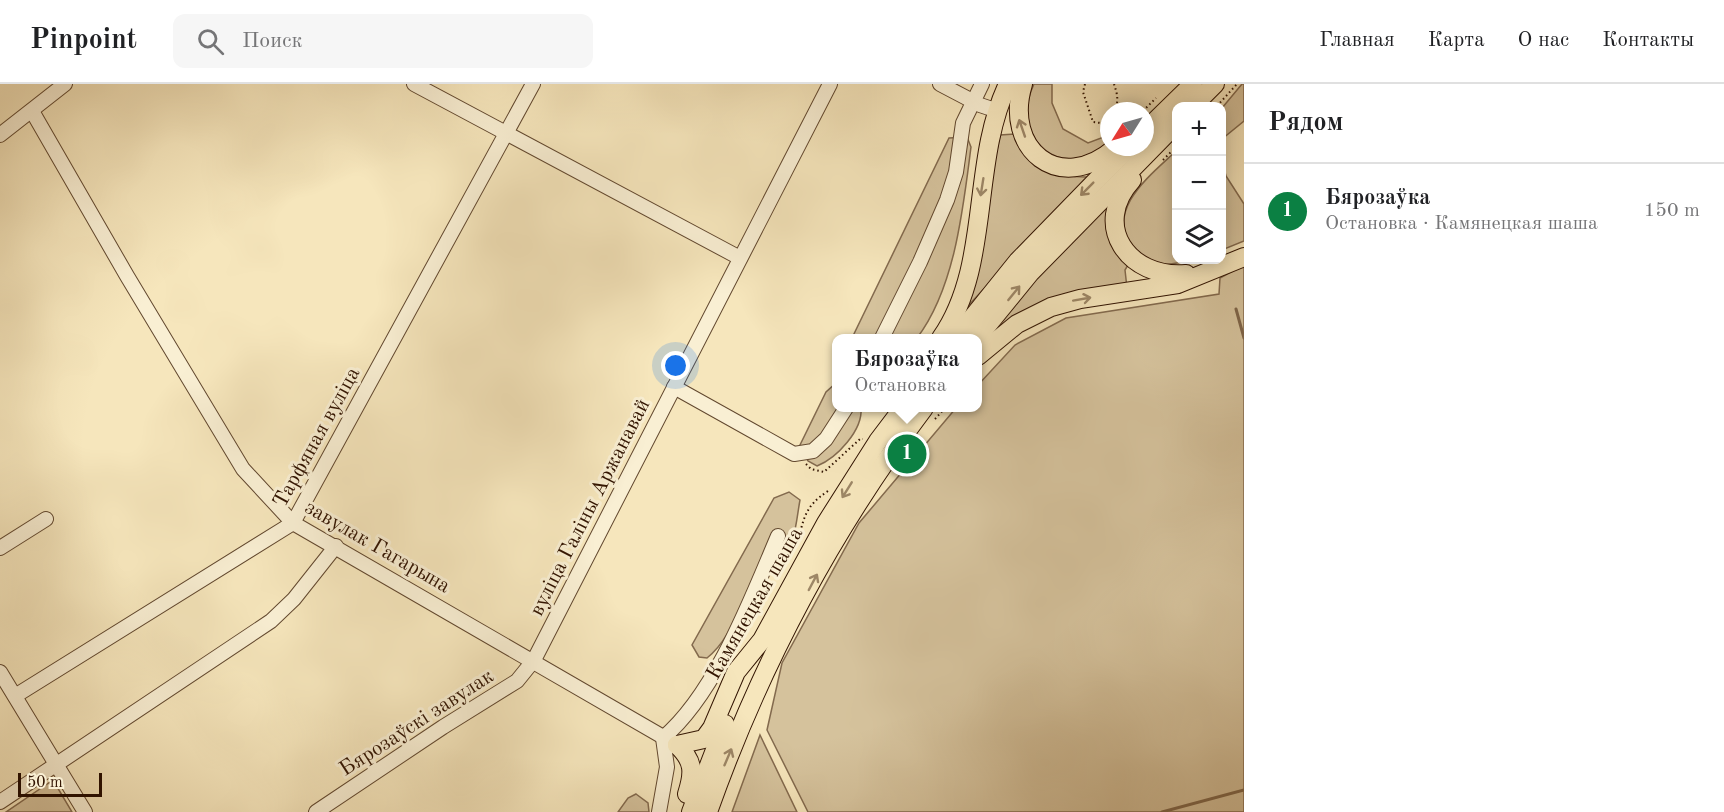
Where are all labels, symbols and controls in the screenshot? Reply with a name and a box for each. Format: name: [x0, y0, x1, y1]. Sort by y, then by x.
search box: [173, 14, 593, 68]
icon: search: [194, 25, 227, 58]
text: Pinpoint: [30, 27, 137, 55]
text: Поиск: [242, 30, 303, 52]
text: Главная: [1319, 30, 1395, 51]
text: Карта: [1428, 30, 1485, 51]
text: О нас: [1518, 30, 1569, 51]
text: Контакты: [1602, 30, 1694, 51]
north arrow: [1100, 102, 1154, 156]
map controls: [1172, 102, 1226, 264]
button: +: [1172, 102, 1226, 156]
text: Рядом: [1268, 110, 1343, 136]
one-way arrow: [1015, 119, 1026, 138]
button: −: [1172, 156, 1226, 210]
one-way arrow: [976, 177, 987, 196]
one-way arrow: [1080, 181, 1095, 196]
text: Бярозаўка: [1325, 187, 1430, 209]
text: 1: [1282, 201, 1293, 221]
text: 150 m: [1644, 201, 1700, 221]
button: layers: [1172, 210, 1226, 264]
text: Остановка · Камянецкая шаша: [1325, 214, 1598, 234]
one-way arrow: [1008, 285, 1021, 301]
one-way arrow: [1072, 293, 1092, 304]
popup: [832, 334, 982, 412]
text: Бярозаўка: [854, 349, 960, 371]
your location: [661, 351, 690, 380]
street label: Тарфяная вуліца: [270, 364, 365, 511]
text: Остановка: [854, 376, 947, 396]
street label: вуліца Галіны Аржанавай: [526, 396, 654, 620]
pin: 1: [888, 432, 926, 476]
one-way arrow: [840, 481, 852, 498]
street label: завулак Гагарына: [301, 497, 454, 597]
street label: Камянецкая шаша: [703, 524, 807, 683]
one-way arrow: [808, 573, 819, 591]
street label: Бярозаўскі завулак: [336, 665, 498, 781]
one-way arrow: [723, 748, 734, 767]
scale bar: [18, 770, 102, 798]
text: 50 m: [27, 775, 63, 791]

